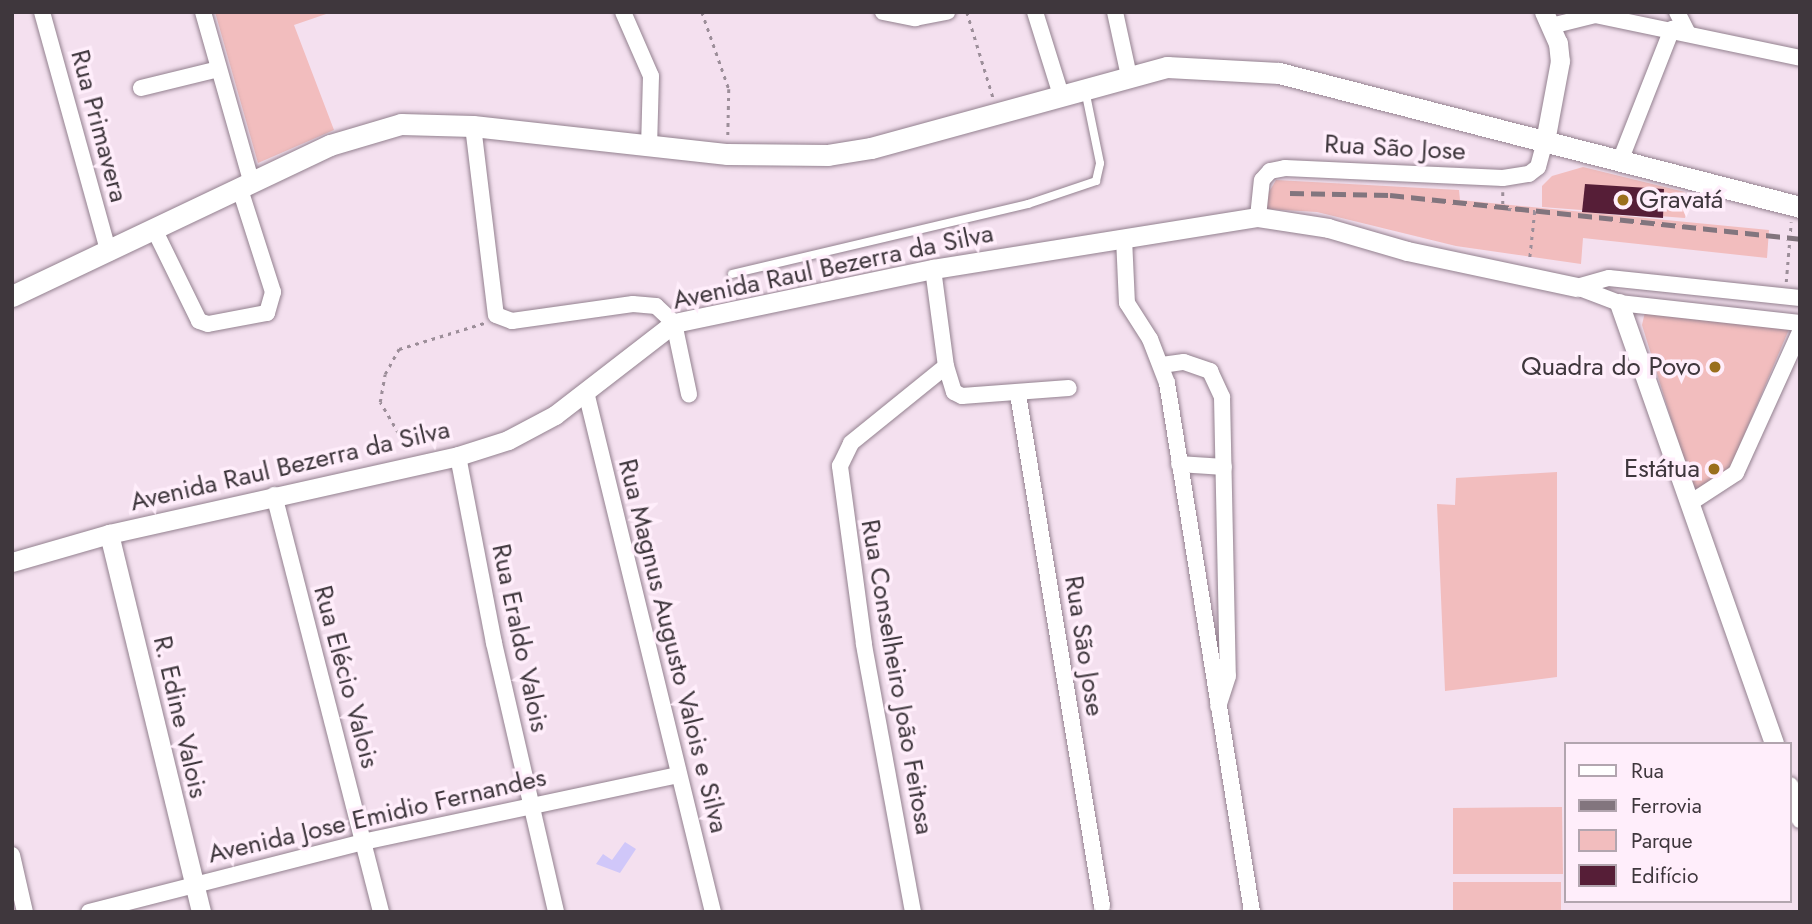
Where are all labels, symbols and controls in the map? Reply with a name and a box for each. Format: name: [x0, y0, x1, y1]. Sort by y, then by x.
street label: Rua Primavera: [64, 46, 134, 206]
street label: Rua São Jose: [1323, 129, 1467, 167]
place label: Gravatá: [1639, 184, 1723, 216]
marker: Gravatá: [1613, 190, 1633, 210]
street label: Avenida Raul Bezerra da Silva: [670, 218, 996, 316]
place label: Quadra do Povo: [1521, 351, 1701, 383]
marker: Quadra do Povo: [1707, 359, 1723, 375]
street label: Avenida Raul Bezerra da Silva: [127, 414, 453, 518]
place label: Estátua: [1624, 453, 1700, 485]
street label: Rua Magnus Augusto Valois e Silva: [611, 456, 735, 836]
marker: Estátua: [1706, 461, 1722, 477]
street label: Rua Conselheiro João Feitosa: [854, 517, 940, 837]
street label: Rua Eraldo Valois: [485, 541, 555, 735]
street label: Rua São Jose: [1058, 574, 1110, 718]
street label: Rua Elécio Valois: [307, 582, 385, 772]
street label: R. Edine Valois: [146, 633, 214, 801]
legend: [1563, 742, 1791, 903]
text: Rua: [1631, 756, 1664, 786]
street label: Avenida Jose Emidio Fernandes: [205, 762, 549, 870]
text: Ferrovia: [1631, 791, 1702, 821]
text: Parque: [1631, 826, 1693, 856]
text: Edifício: [1631, 861, 1698, 891]

